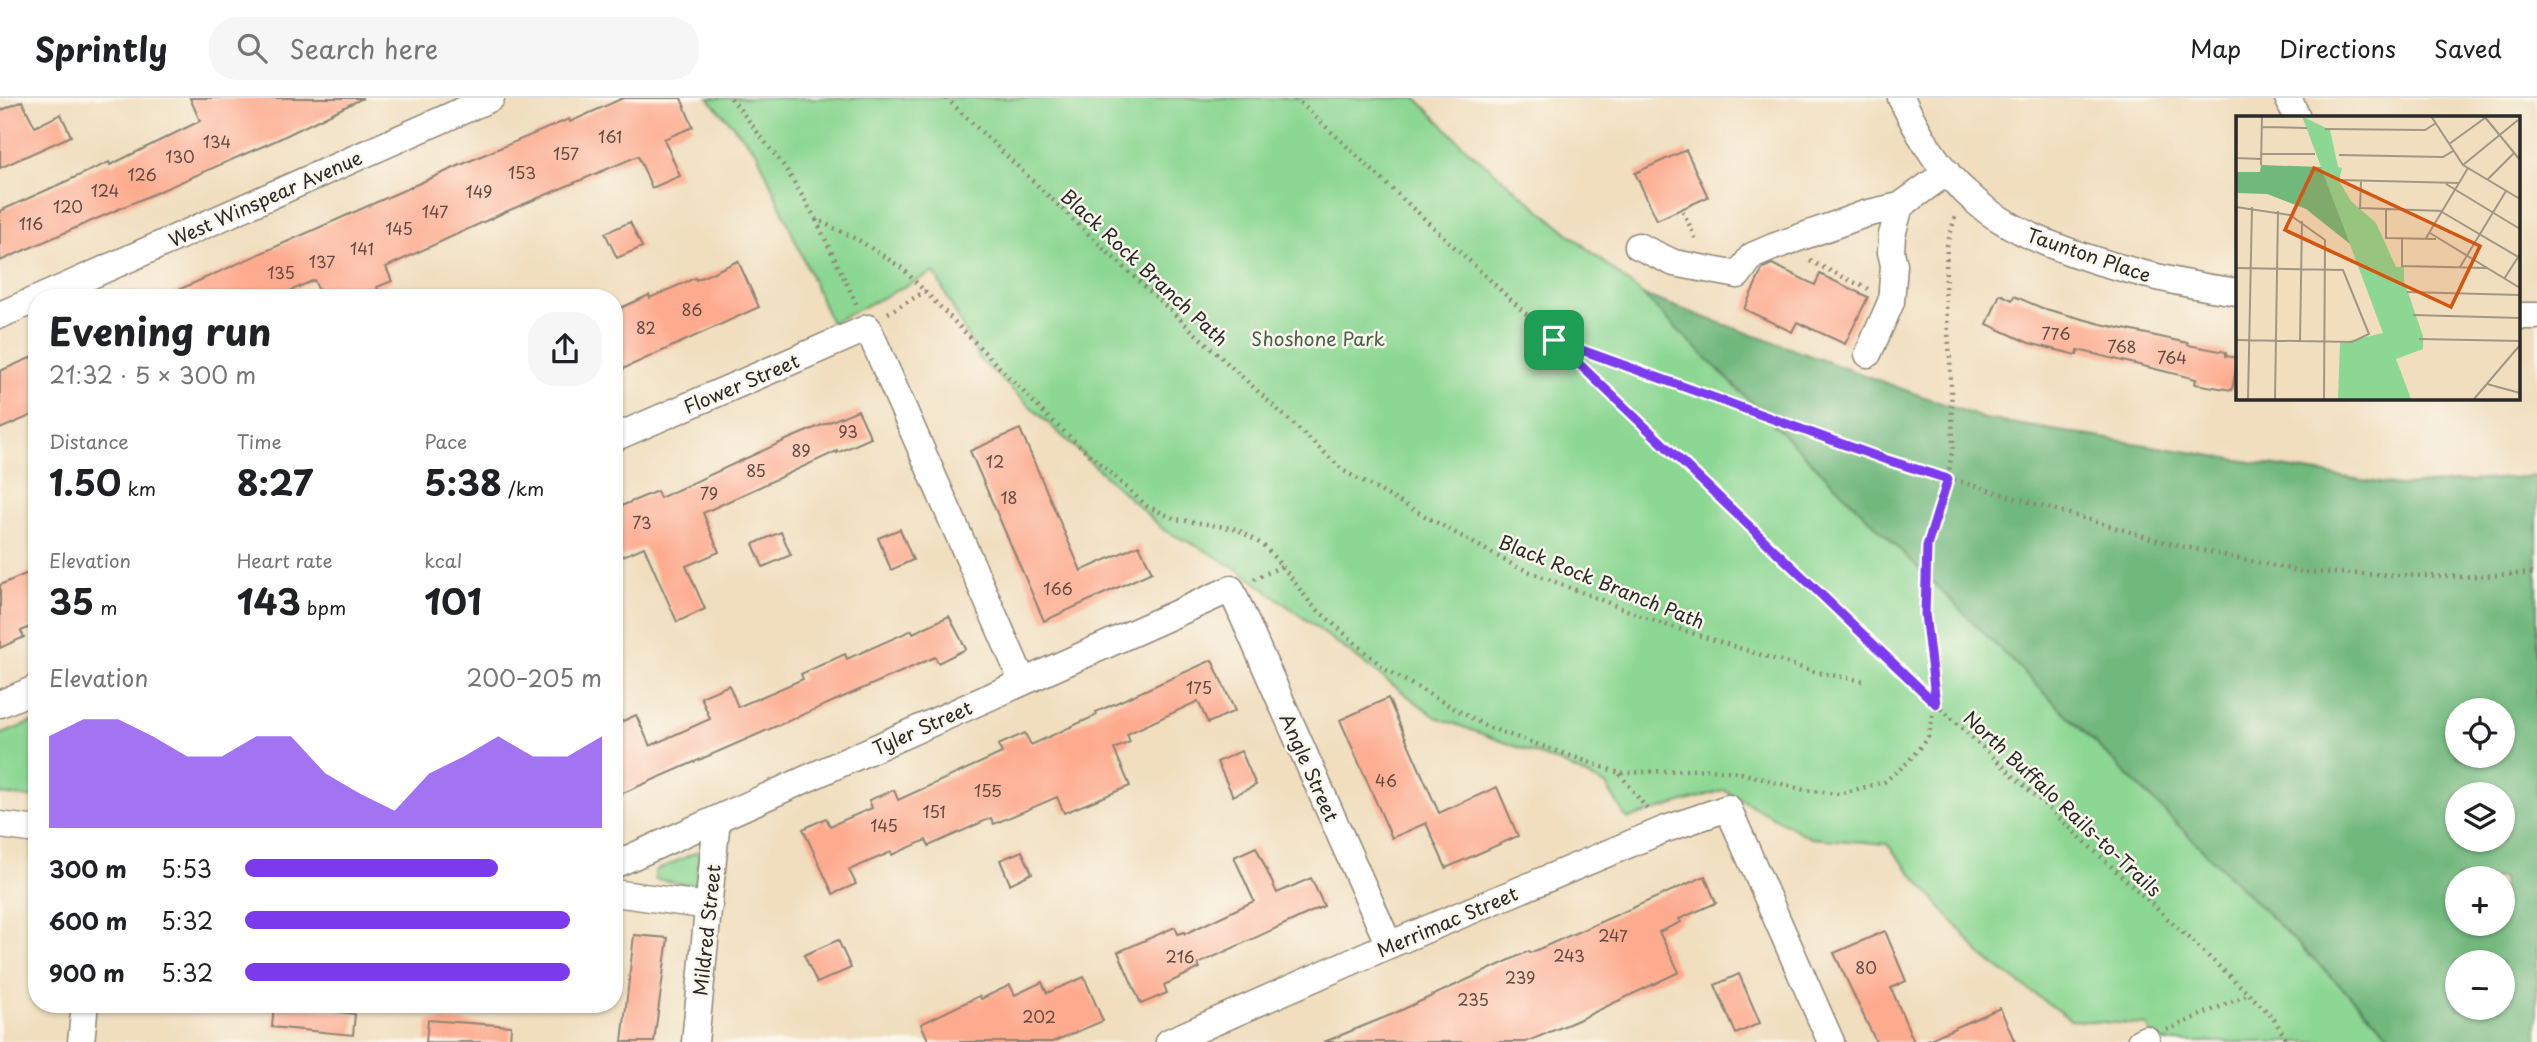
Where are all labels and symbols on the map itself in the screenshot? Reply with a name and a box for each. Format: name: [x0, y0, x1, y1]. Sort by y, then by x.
inset map: [2236, 116, 2520, 399]
house number: 161: [598, 124, 622, 148]
house number: 134: [203, 129, 231, 153]
house number: 157: [553, 141, 579, 165]
street label: West Winspear Avenue: [164, 143, 366, 253]
house number: 130: [165, 144, 195, 168]
house number: 153: [508, 160, 536, 184]
house number: 126: [127, 162, 157, 186]
house number: 124: [91, 178, 119, 202]
house number: 149: [466, 179, 492, 203]
street label: Black Rock Branch Path: [1055, 182, 1235, 352]
house number: 120: [53, 194, 83, 218]
house number: 147: [422, 199, 448, 223]
house number: 116: [19, 211, 43, 235]
house number: 145: [385, 216, 413, 240]
street label: Taunton Place: [2023, 220, 2155, 288]
house number: 141: [350, 236, 374, 260]
house number: 137: [309, 249, 335, 273]
house number: 135: [267, 260, 295, 284]
house number: 86: [682, 297, 702, 321]
pin: [1524, 310, 1584, 370]
house number: 82: [636, 315, 656, 339]
house number: 776: [2042, 321, 2070, 345]
park label: Shoshone Park: [1251, 324, 1385, 352]
house number: 768: [2108, 334, 2136, 358]
house number: 764: [2157, 345, 2187, 369]
street label: Flower Street: [679, 346, 803, 420]
house number: 93: [838, 419, 858, 443]
house number: 89: [791, 438, 811, 462]
house number: 12: [986, 449, 1004, 473]
house number: 85: [746, 458, 766, 482]
house number: 79: [700, 481, 718, 505]
house number: 18: [1000, 485, 1018, 509]
house number: 73: [632, 510, 652, 534]
street label: Black Rock Branch Path: [1495, 527, 1709, 635]
house number: 166: [1043, 576, 1073, 600]
house number: 175: [1186, 675, 1212, 699]
street label: Tyler Street: [868, 693, 976, 761]
street label: North Buffalo Rails-to-Trails: [1958, 704, 2168, 902]
street label: Angle Street: [1274, 708, 1347, 826]
house number: 46: [1375, 768, 1397, 792]
house number: 155: [974, 778, 1002, 802]
house number: 151: [922, 799, 946, 823]
house number: 145: [870, 813, 898, 837]
street label: Mildred Street: [685, 863, 727, 997]
street label: Merrimac Street: [1372, 879, 1522, 963]
house number: 247: [1598, 923, 1628, 947]
house number: 243: [1553, 943, 1585, 967]
house number: 216: [1166, 944, 1195, 968]
house number: 80: [1855, 955, 1877, 979]
house number: 239: [1505, 965, 1535, 989]
house number: 235: [1457, 987, 1489, 1011]
house number: 202: [1022, 1004, 1056, 1028]

